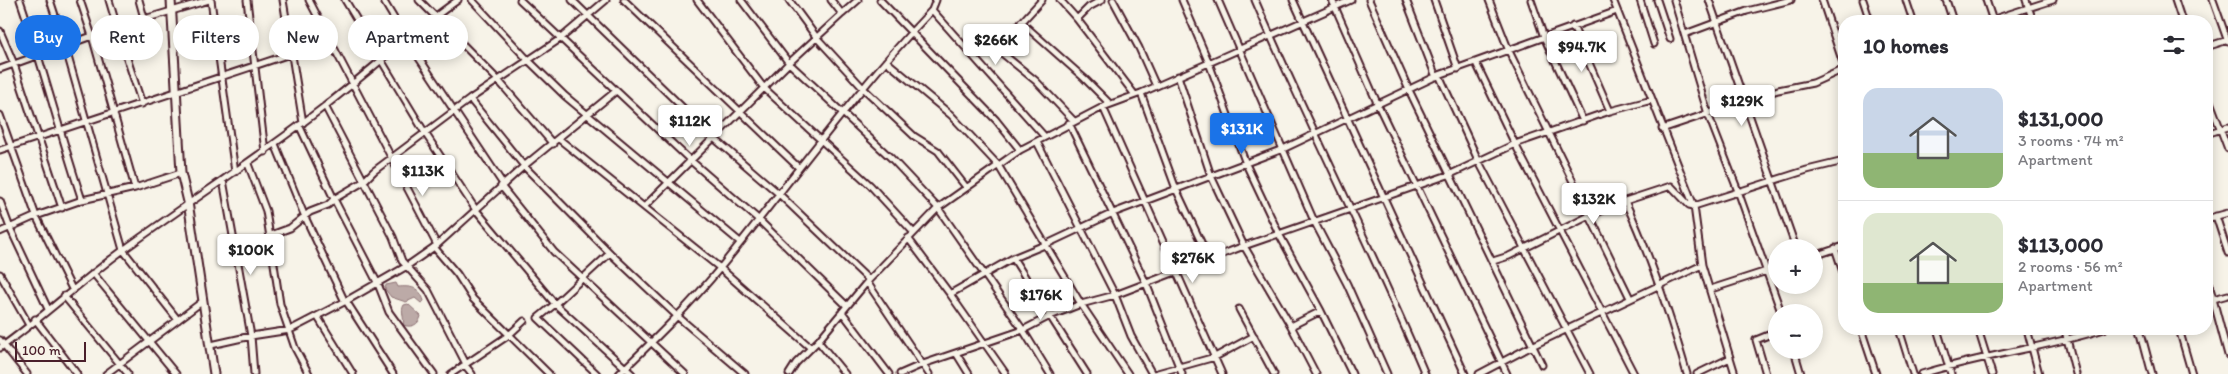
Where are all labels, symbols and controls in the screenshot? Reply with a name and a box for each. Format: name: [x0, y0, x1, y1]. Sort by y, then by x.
chip: Buy: [15, 15, 81, 60]
chip: Rent: [91, 15, 163, 60]
chip: Filters: [173, 15, 259, 60]
chip: New: [269, 15, 338, 60]
chip: Apartment: [348, 15, 468, 60]
pin: $266K: [961, 23, 1031, 66]
text: $266K: [974, 30, 1018, 49]
pin: $94.7K: [1541, 30, 1623, 73]
icon: filters: [2160, 31, 2188, 59]
text: 10 homes: [1863, 33, 1949, 58]
text: $94.7K: [1558, 37, 1606, 56]
pin: $129K: [1707, 84, 1777, 127]
text: $129K: [1721, 91, 1763, 110]
pin: $112K: [655, 104, 725, 147]
text: $131,000: [2018, 106, 2103, 131]
icon: home: [1903, 108, 1963, 168]
text: $112K: [669, 111, 711, 130]
pin: $131K: [1207, 112, 1277, 155]
text: $131K: [1221, 119, 1263, 138]
text: 3 rooms · 74 m²: [2018, 131, 2124, 150]
text: Apartment: [2018, 150, 2093, 169]
pin: $113K: [388, 154, 458, 197]
text: $113K: [402, 161, 444, 180]
pin: $132K: [1559, 182, 1629, 225]
text: $132K: [1573, 189, 1615, 208]
text: $113,000: [2018, 232, 2103, 257]
icon: home: [1903, 233, 1963, 293]
pin: $100K: [216, 234, 286, 276]
map controls: [1768, 239, 1823, 359]
button: +: [1768, 239, 1823, 294]
text: $100K: [228, 240, 274, 259]
pin: $276K: [1158, 242, 1228, 284]
text: $276K: [1171, 248, 1215, 267]
text: 2 rooms · 56 m²: [2018, 257, 2123, 276]
text: Apartment: [2018, 276, 2093, 295]
pin: $176K: [1006, 278, 1076, 321]
text: $176K: [1020, 285, 1062, 304]
button: −: [1768, 304, 1823, 359]
scale bar: [15, 339, 86, 362]
text: 100 m: [22, 342, 61, 359]

